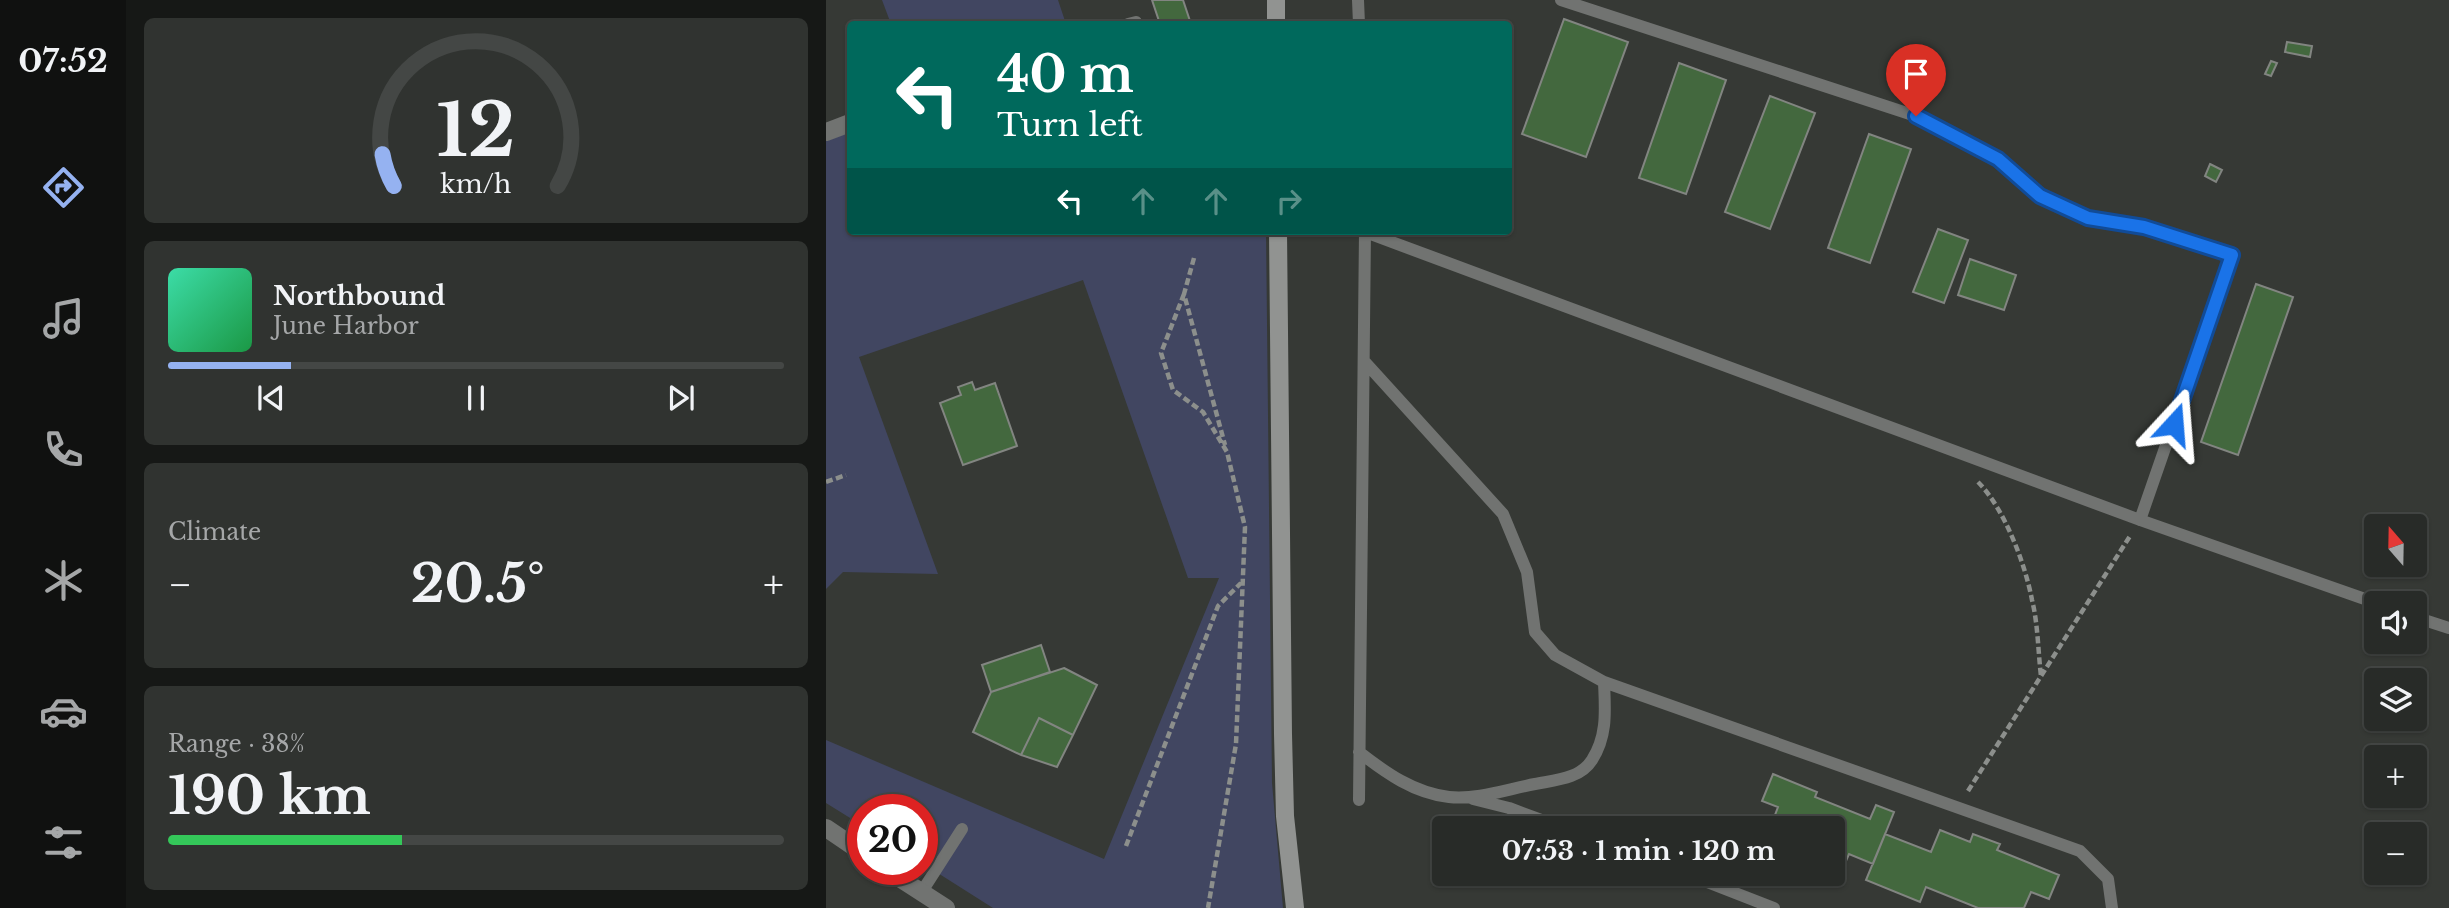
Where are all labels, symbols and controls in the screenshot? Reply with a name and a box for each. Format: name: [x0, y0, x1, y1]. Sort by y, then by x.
text: 07:52: [18, 41, 108, 81]
text: 40 m: [997, 44, 1134, 105]
pin: [1886, 44, 1946, 116]
icon: left: [882, 49, 973, 140]
icon: arrive: [1897, 55, 1935, 93]
text: 12: [436, 86, 516, 177]
text: Turn left: [997, 105, 1143, 145]
icon: directions: [39, 163, 88, 212]
text: km/h: [441, 169, 511, 200]
icon: left: [1051, 182, 1089, 220]
icon: ahead: [1124, 182, 1162, 220]
icon: ahead: [1197, 182, 1235, 220]
icon: right: [1270, 182, 1308, 220]
text: Northbound: [273, 280, 445, 312]
icon: music: [39, 294, 88, 343]
text: June Harbor: [273, 312, 419, 340]
icon: previous: [252, 379, 290, 417]
icon: pause: [457, 379, 495, 417]
icon: next: [662, 379, 700, 417]
position arrow: [2137, 387, 2211, 461]
icon: phone: [39, 425, 88, 474]
north arrow: [2364, 514, 2427, 578]
map controls: [2364, 514, 2427, 885]
text: Climate: [168, 518, 261, 546]
text: 20.5°: [411, 552, 545, 616]
icon: climate: [39, 556, 88, 605]
text: −: [168, 561, 192, 608]
text: +: [763, 561, 784, 608]
button: sound: [2364, 591, 2427, 654]
button: layers: [2364, 668, 2427, 731]
icon: car: [39, 687, 88, 736]
text: Range · 38%: [168, 730, 305, 758]
button: +: [2364, 745, 2427, 808]
text: 190 km: [168, 764, 371, 828]
speed limit sign: 20: [847, 794, 938, 885]
icon: filters: [39, 818, 88, 867]
button: −: [2364, 822, 2427, 885]
text: 07:53 · 1 min · 120 m: [1502, 835, 1775, 867]

